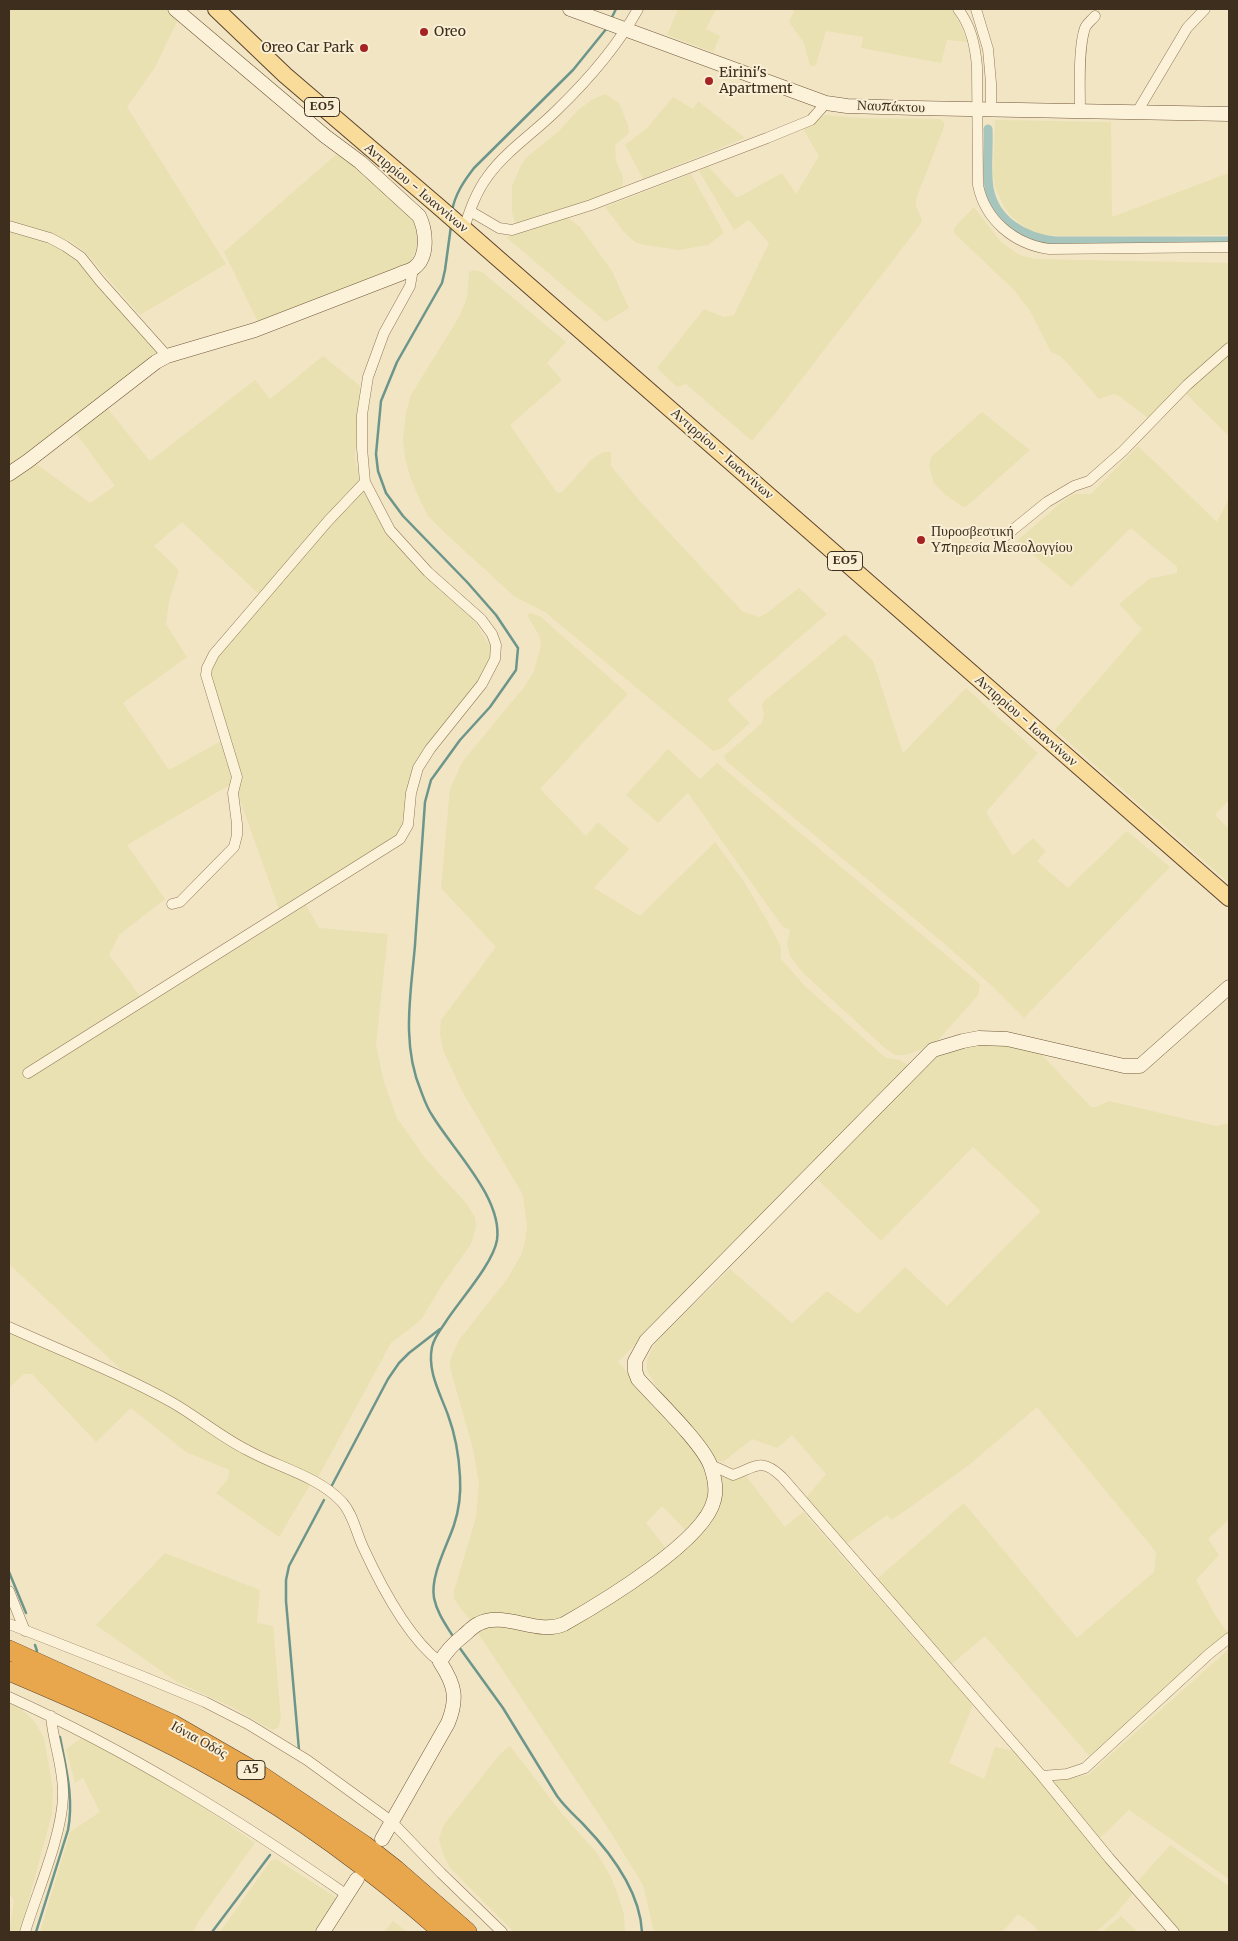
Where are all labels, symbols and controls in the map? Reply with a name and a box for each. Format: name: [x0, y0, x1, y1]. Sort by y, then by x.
place label: Oreo: [434, 24, 466, 40]
marker: Oreo: [418, 26, 430, 38]
place label: Oreo Car Park: [261, 40, 354, 56]
marker: Oreo Car Park: [358, 42, 370, 54]
place label: Eirini's Apartment: [719, 65, 793, 98]
marker: Eirini's Apartment: [703, 75, 715, 87]
street label: Ναυπάκτου: [857, 97, 925, 117]
road number: ΕΟ5: [304, 98, 340, 116]
street label: Αντιρρίου - Ιωαννίνων: [361, 140, 471, 236]
street label: Αντιρρίου - Ιωαννίνων: [667, 405, 777, 503]
place label: Πυροσβεστική Υπηρεσία Μεσολογγίου: [931, 524, 1073, 556]
marker: Πυροσβεστική Υπηρεσία Μεσολογγίου: [915, 534, 927, 546]
road number: ΕΟ5: [828, 552, 862, 570]
street label: Αντιρρίου - Ιωαννίνων: [971, 672, 1081, 770]
street label: Ιόνια Οδός: [168, 1718, 230, 1762]
road number: Α5: [237, 1760, 265, 1780]

